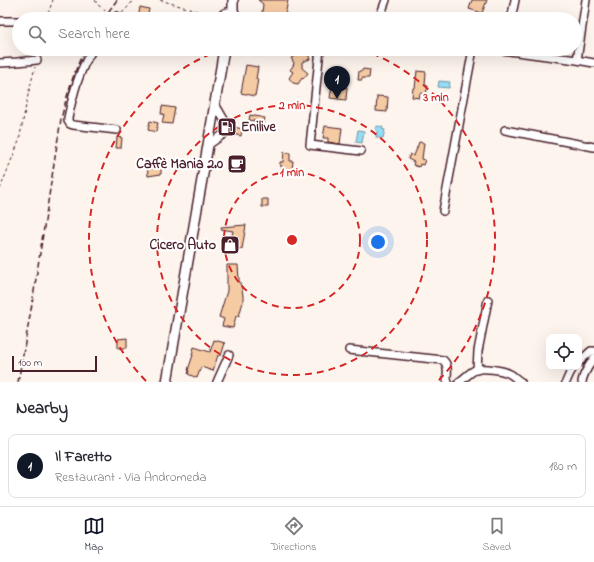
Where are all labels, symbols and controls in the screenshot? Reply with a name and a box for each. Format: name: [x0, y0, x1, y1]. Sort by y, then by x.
search box: [12, 12, 582, 56]
icon: search: [26, 23, 48, 45]
text: Search here: [58, 23, 130, 45]
pin: 1: [324, 66, 350, 99]
text: 3 min: [422, 89, 449, 107]
text: 2 min: [278, 97, 305, 115]
fuel station icon: Enilive: [216, 116, 238, 138]
place label: Enilive: [241, 117, 277, 138]
cafe icon: Caffè Mania 2.0: [226, 153, 248, 175]
place label: Caffè Mania 2.0: [136, 154, 223, 175]
text: 1 min: [280, 164, 304, 182]
your location: [368, 232, 388, 252]
centre of rings: [285, 233, 299, 247]
shop icon: Cicero Auto: [219, 234, 241, 256]
place label: Cicero Auto: [150, 235, 216, 256]
map controls: [546, 334, 582, 370]
button: locate: [546, 334, 582, 370]
scale bar: [12, 354, 97, 373]
text: 100 m: [18, 355, 42, 371]
text: Nearby: [16, 396, 68, 421]
text: Il Faretto: [55, 446, 112, 468]
text: 1: [28, 457, 32, 476]
text: 180 m: [549, 457, 577, 476]
text: Restaurant · Via Andromeda: [55, 468, 207, 487]
tab: Map: [83, 515, 105, 555]
tab: Directions: [271, 515, 316, 555]
tab: Saved: [482, 515, 511, 555]

